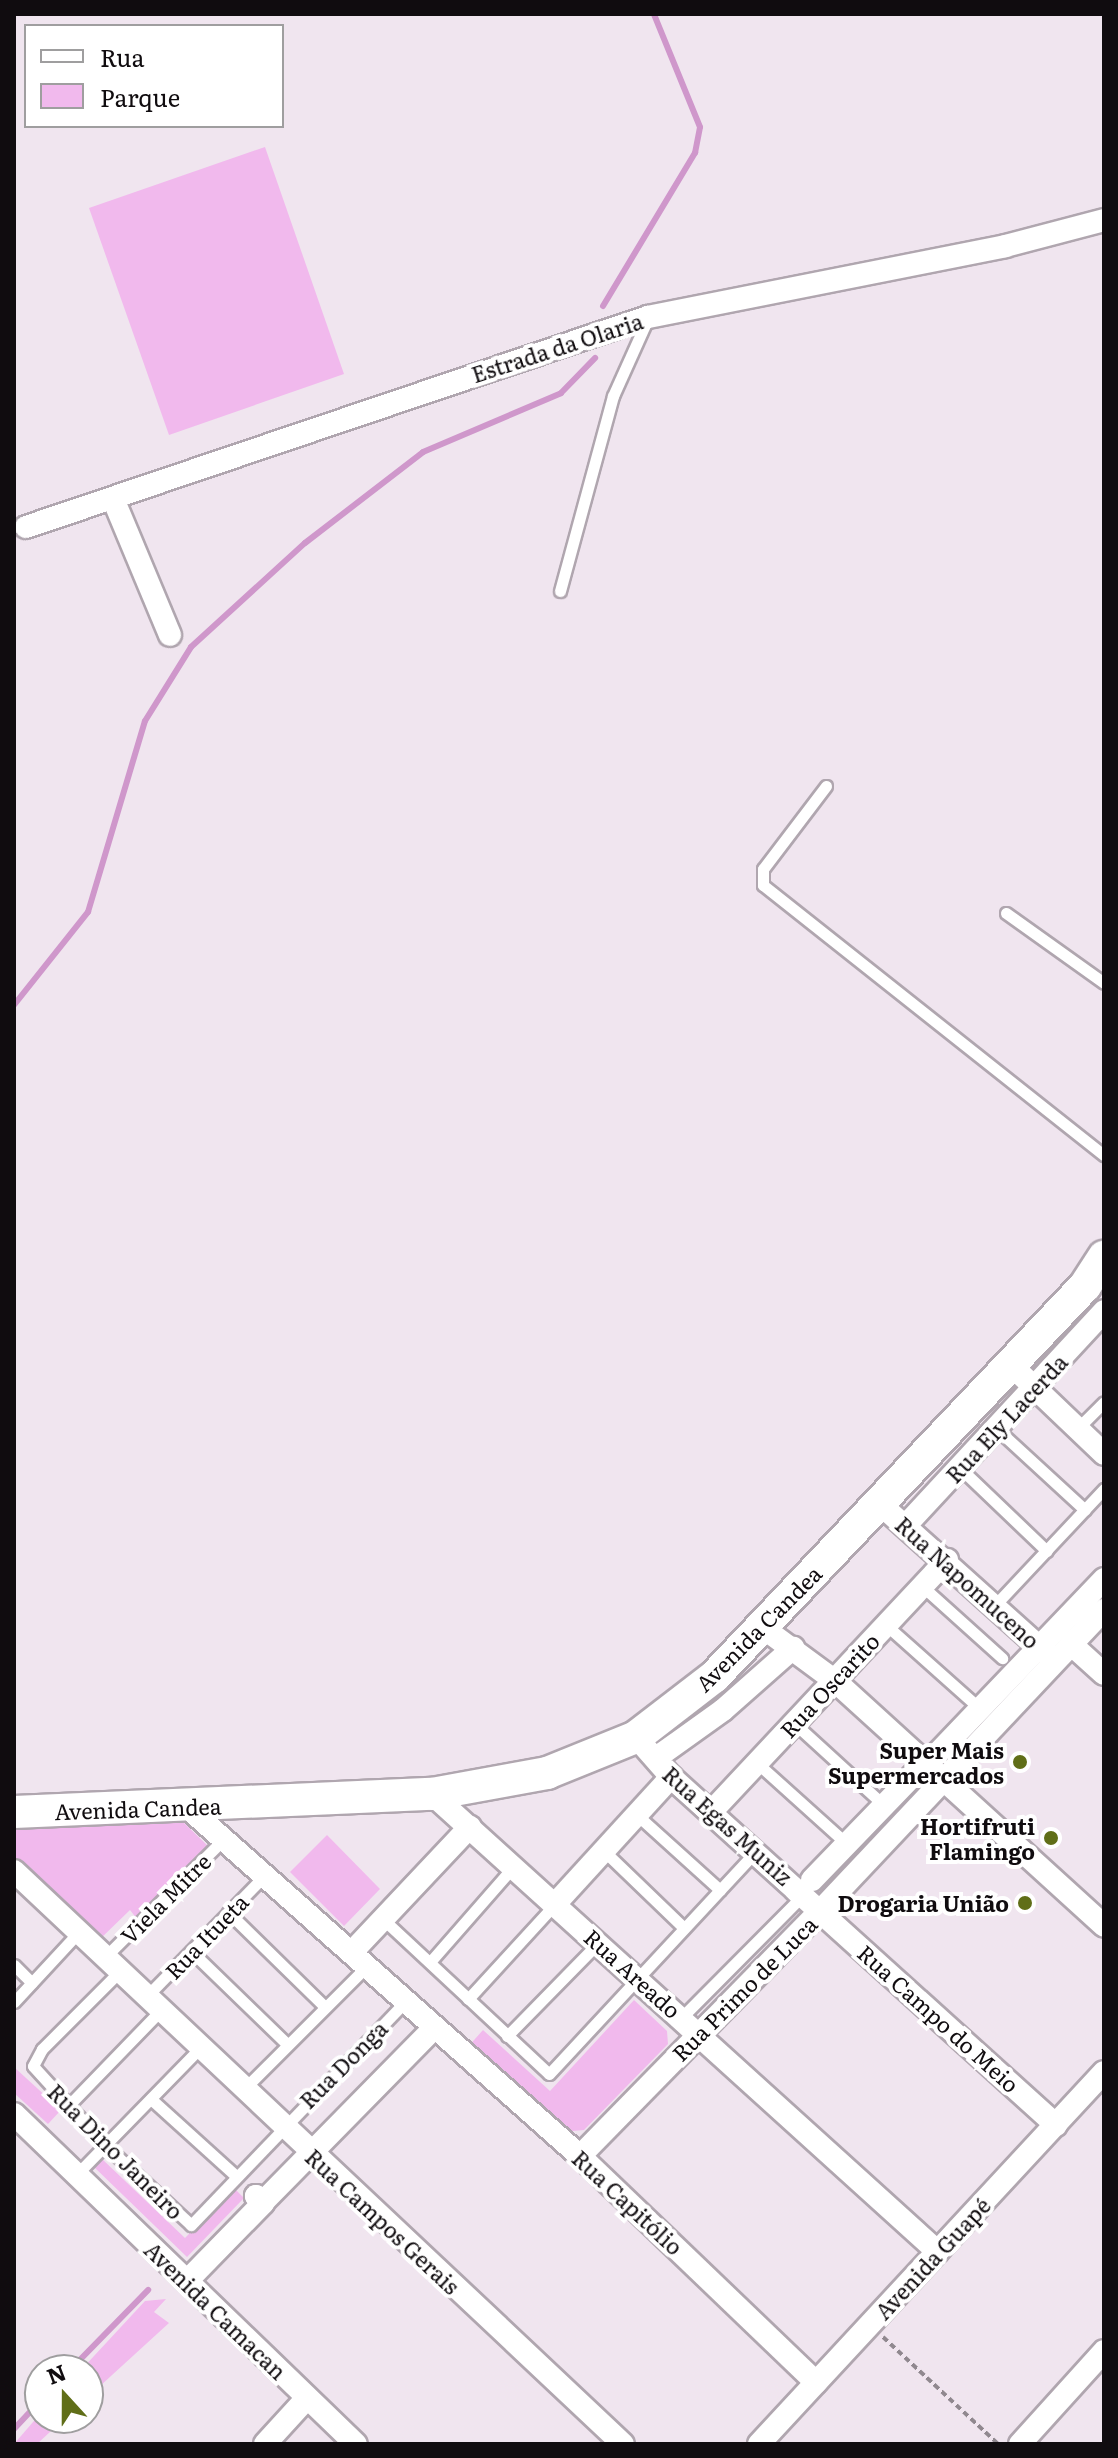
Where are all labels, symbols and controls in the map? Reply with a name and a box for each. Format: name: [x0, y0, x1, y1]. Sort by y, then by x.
legend: [24, 24, 284, 128]
text: Rua: [100, 39, 144, 74]
text: Parque: [100, 79, 180, 114]
street label: Estrada da Olaria: [468, 307, 646, 387]
street label: Rua Ely Lacerda: [940, 1348, 1072, 1488]
street label: Rua Napomuceno: [891, 1510, 1045, 1654]
street label: Avenida Candea: [690, 1560, 826, 1696]
street label: Rua Oscarito: [774, 1627, 884, 1743]
place label: Super Mais Supermercados: [828, 1736, 1004, 1788]
marker: Super Mais Supermercados: [1011, 1753, 1029, 1771]
street label: Rua Egas Muniz: [658, 1760, 798, 1890]
street label: Avenida Candea: [54, 1792, 222, 1824]
place label: Hortifruti Flamingo: [920, 1812, 1035, 1864]
marker: Hortifruti Flamingo: [1042, 1829, 1060, 1847]
street label: Viela Mitre: [114, 1847, 216, 1949]
street label: Rua Itueta: [159, 1888, 253, 1984]
place label: Drogaria União: [837, 1890, 1009, 1916]
marker: Drogaria União: [1016, 1894, 1034, 1912]
street label: Rua Primo de Luca: [666, 1910, 822, 2066]
street label: Rua Areado: [579, 1923, 687, 2023]
street label: Rua Campo do Meio: [853, 1939, 1025, 2097]
street label: Rua Donga: [294, 2015, 392, 2113]
street label: Rua Dino Janeiro: [43, 2078, 189, 2224]
street label: Rua Campos Gerais: [301, 2143, 465, 2299]
street label: Rua Capitólio: [567, 2144, 689, 2260]
street label: Avenida Guapé: [869, 2192, 995, 2324]
street label: Avenida Camacan: [140, 2236, 292, 2384]
north arrow: [24, 2354, 104, 2434]
text: N: [41, 2354, 70, 2392]

